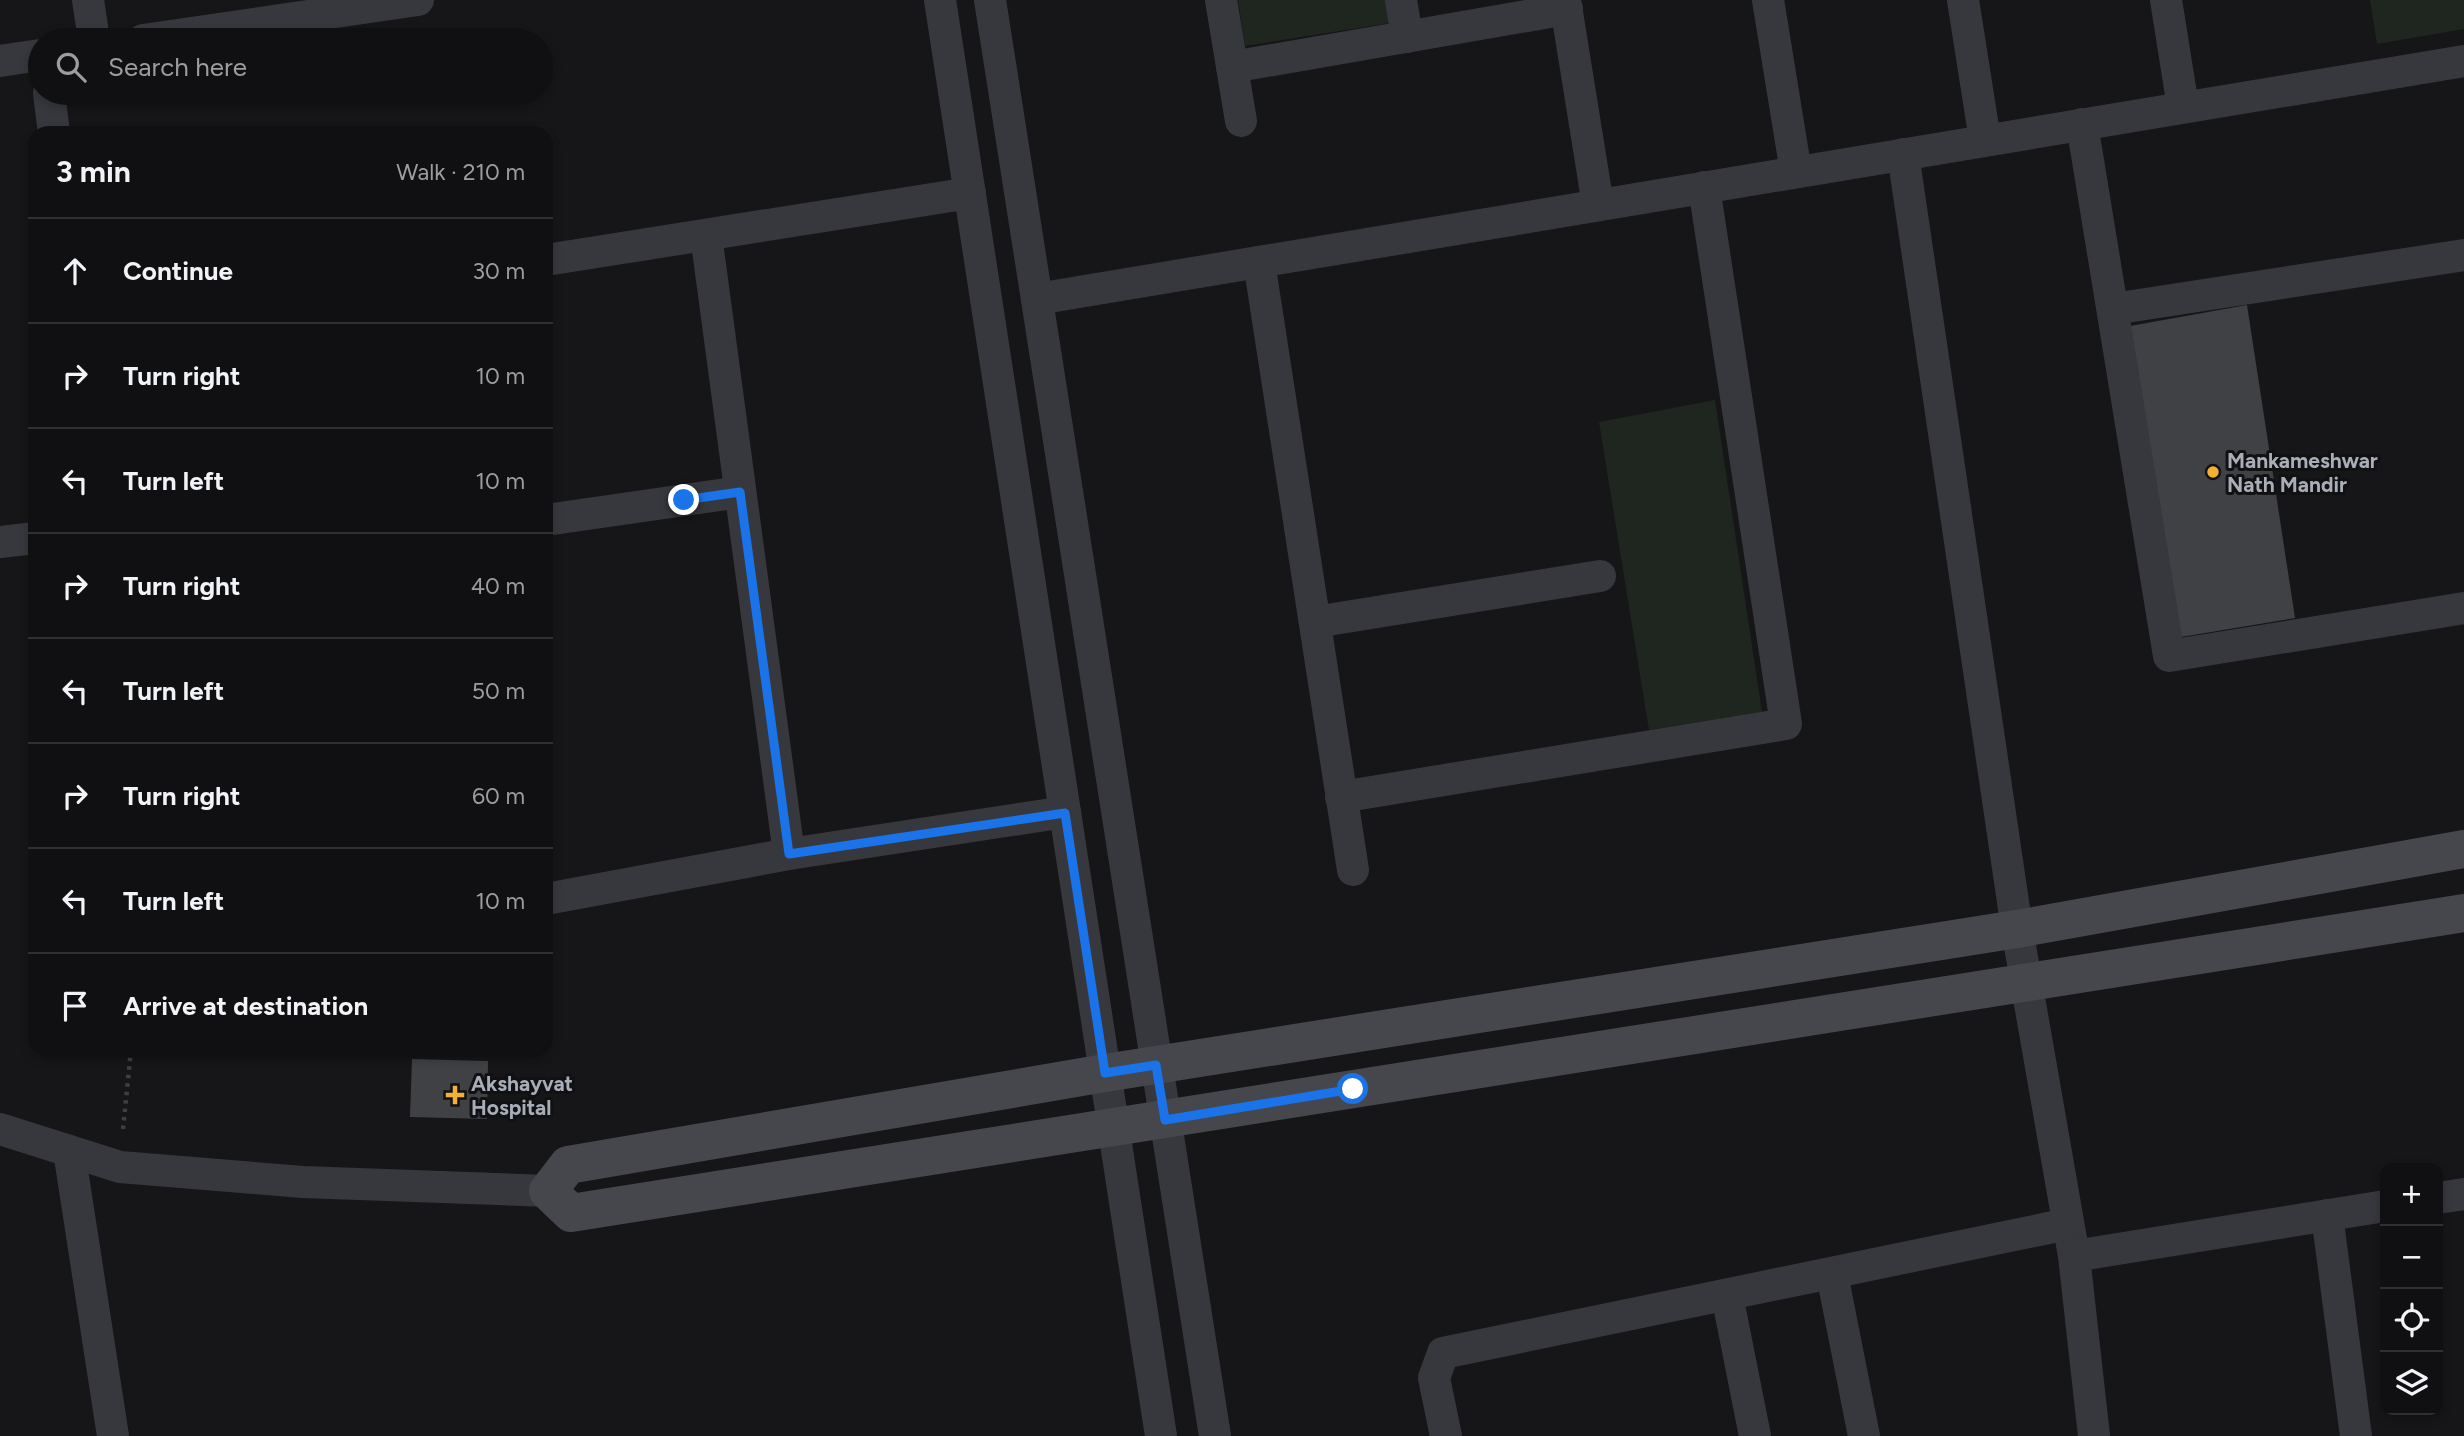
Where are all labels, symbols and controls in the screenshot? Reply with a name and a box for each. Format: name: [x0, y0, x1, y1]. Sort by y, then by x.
search box: [28, 28, 553, 105]
icon: search: [52, 48, 90, 86]
text: Search here: [108, 51, 247, 83]
text: 3 min: [56, 153, 131, 190]
text: Walk · 210 m: [396, 158, 525, 186]
icon: ahead: [56, 252, 94, 290]
text: Continue: [123, 255, 233, 287]
text: 30 m: [472, 257, 525, 285]
icon: right: [56, 357, 94, 395]
text: Turn right: [123, 360, 240, 392]
text: 10 m: [476, 362, 525, 390]
place label: Mankameshwar Nath Mandir: [2227, 448, 2378, 497]
icon: left: [56, 462, 94, 500]
marker: Mankameshwar Nath Mandir: [2205, 464, 2221, 480]
text: Turn left: [123, 465, 224, 497]
text: 10 m: [476, 467, 525, 495]
route end: [668, 484, 699, 515]
icon: right: [56, 567, 94, 605]
text: Turn right: [123, 570, 240, 602]
text: 40 m: [471, 572, 525, 600]
icon: left: [56, 672, 94, 710]
text: Turn left: [123, 675, 224, 707]
text: 50 m: [472, 677, 525, 705]
icon: right: [56, 777, 94, 815]
text: Turn right: [123, 780, 240, 812]
text: 60 m: [472, 782, 525, 810]
icon: left: [56, 882, 94, 920]
text: Turn left: [123, 885, 224, 917]
text: 10 m: [476, 887, 525, 915]
icon: arrive: [56, 987, 94, 1025]
text: Arrive at destination: [123, 990, 368, 1022]
place label: Akshayvat Hospital: [471, 1071, 573, 1120]
route start: [1337, 1073, 1368, 1104]
marker: Akshayvat Hospital: [445, 1085, 465, 1105]
map controls: [2380, 1163, 2443, 1415]
button: +: [2380, 1163, 2443, 1226]
button: −: [2380, 1226, 2443, 1289]
button: locate: [2380, 1289, 2443, 1352]
button: layers: [2380, 1352, 2443, 1415]

